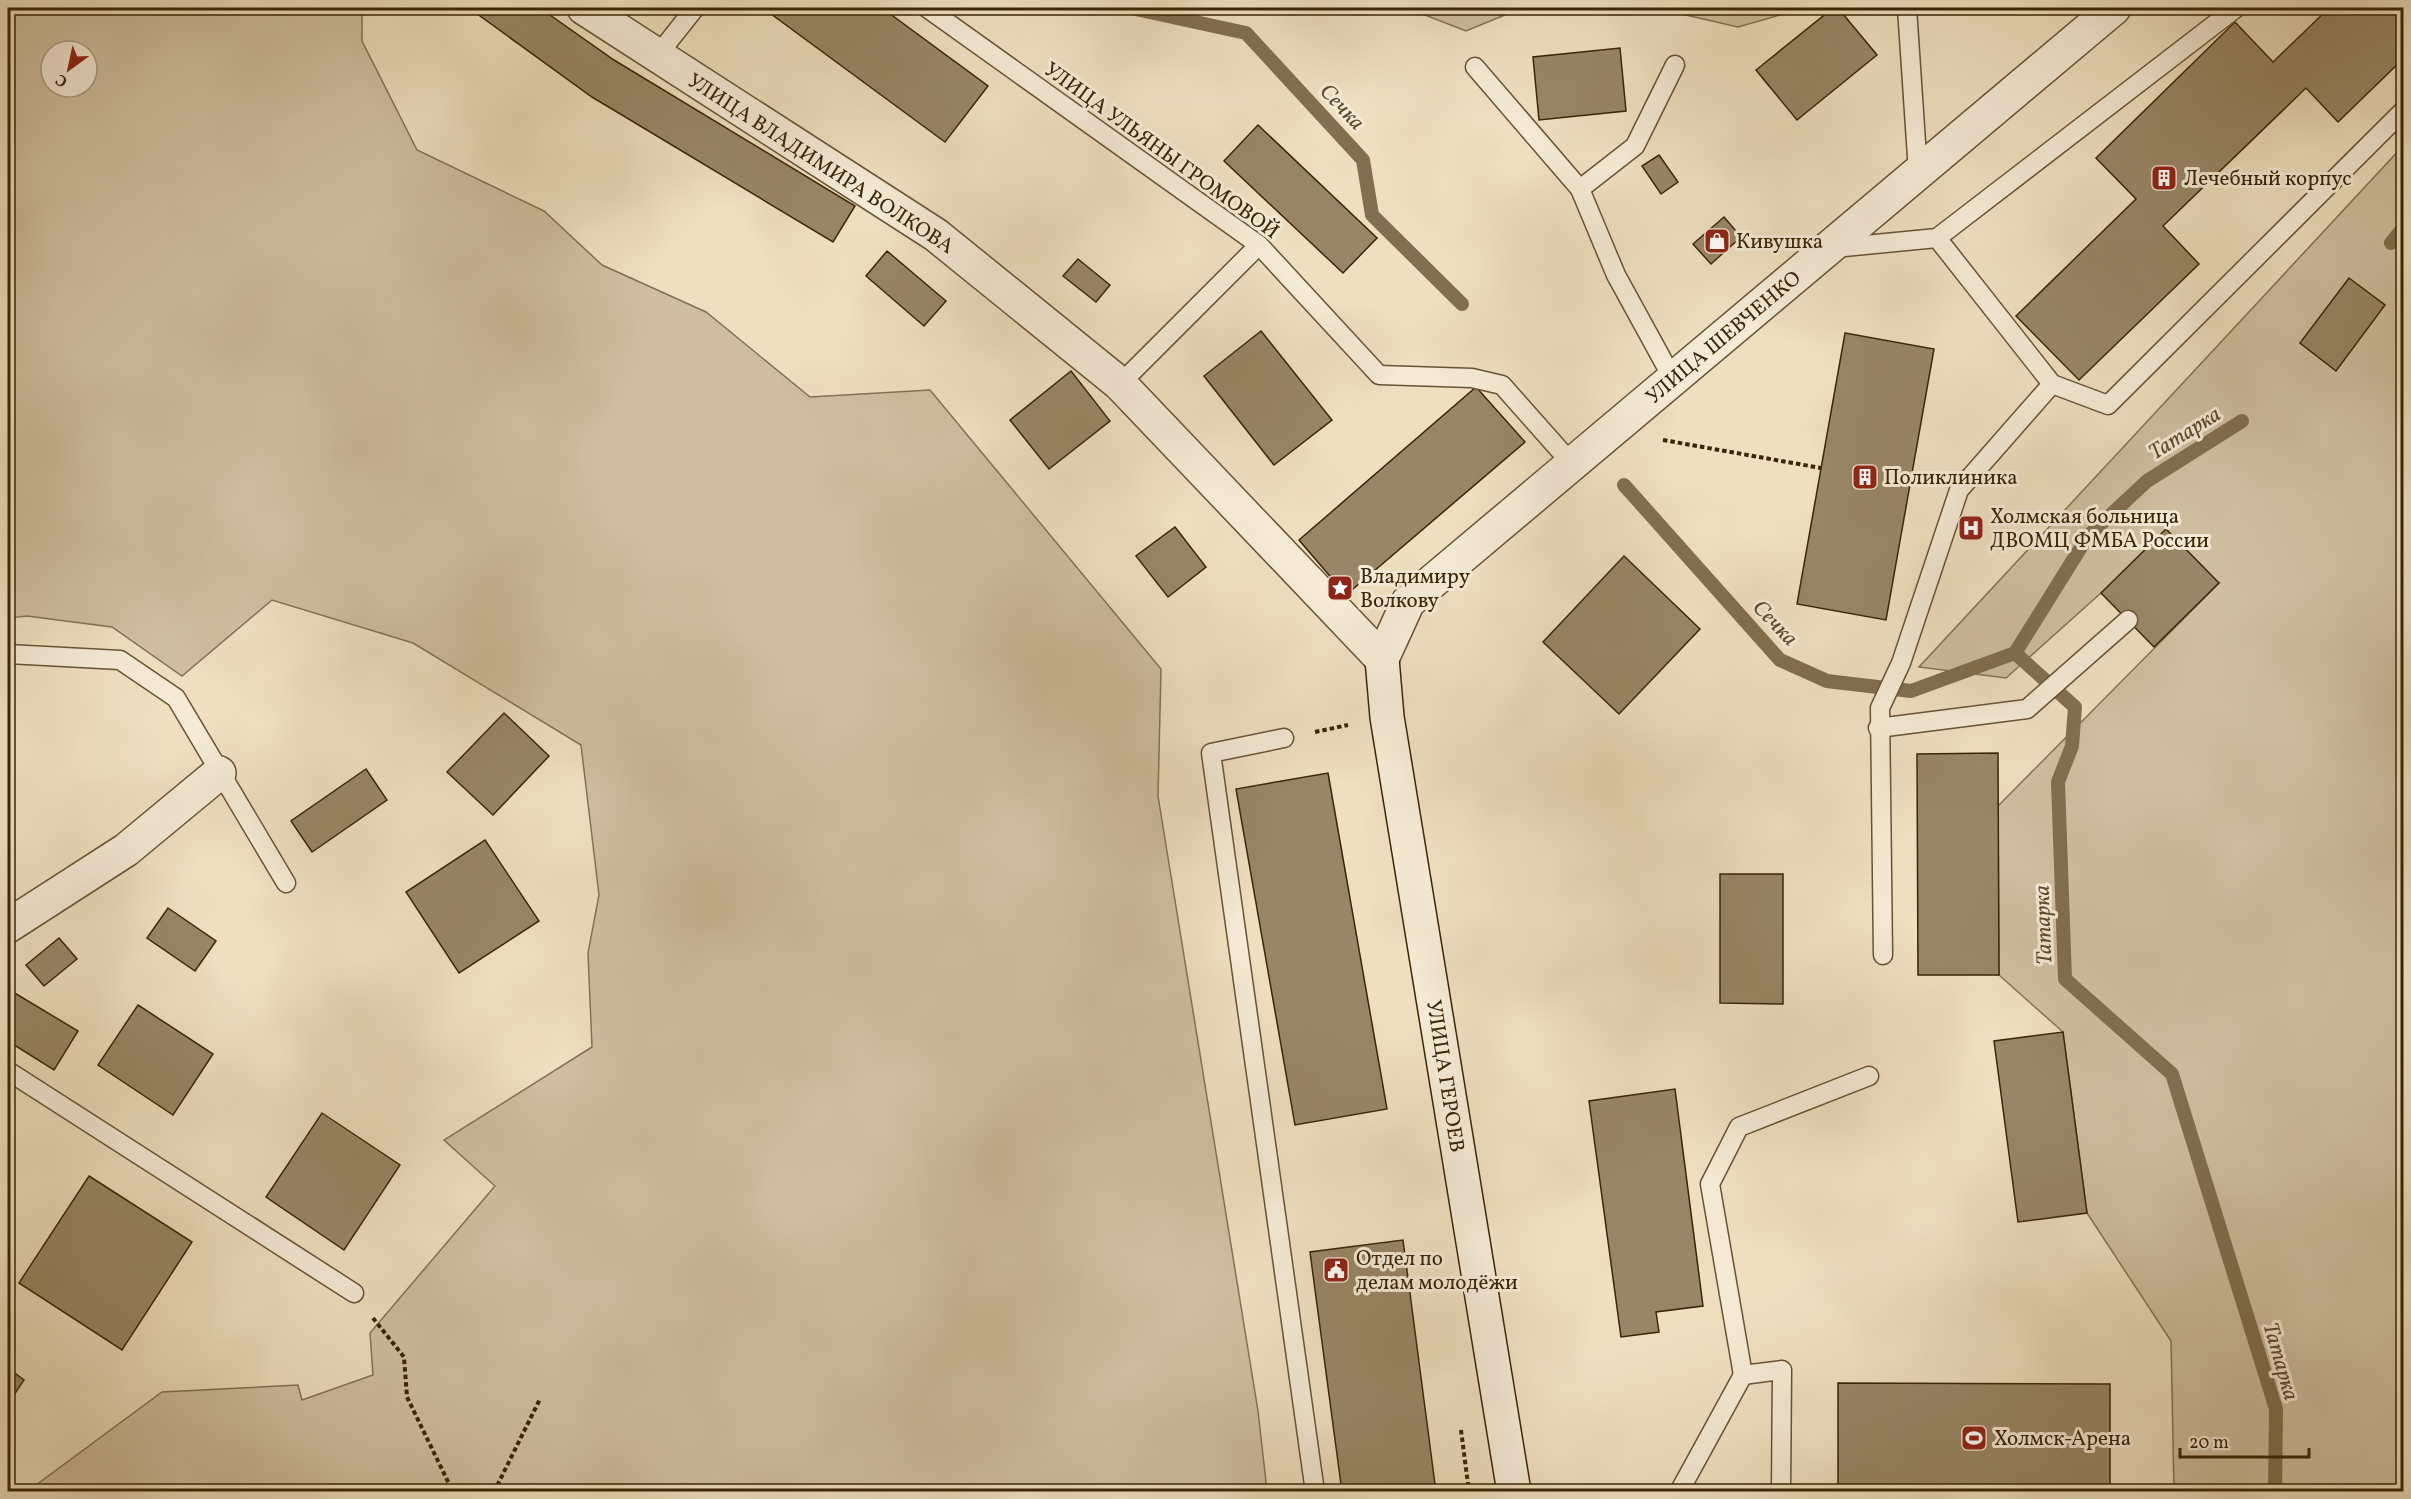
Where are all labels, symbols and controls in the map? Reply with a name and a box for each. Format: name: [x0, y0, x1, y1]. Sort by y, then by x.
north arrow: [39, 39, 99, 99]
street label: УЛИЦА УЛЬЯНЫ ГРОМОВОЙ: [1038, 56, 1285, 247]
street label: УЛИЦА ВЛАДИМИРА ВОЛКОВА: [681, 67, 960, 262]
text: С: [52, 68, 72, 92]
water label: Сечка: [1311, 77, 1371, 138]
building icon: Лечебный корпус: [2149, 163, 2179, 193]
place label: Лечебный корпус: [2184, 165, 2352, 194]
shop icon: Кивушка: [1702, 226, 1732, 256]
place label: Кивушка: [1736, 228, 1823, 257]
street label: УЛИЦА ШЕВЧЕНКО: [1640, 265, 1808, 412]
water label: Татарка: [2143, 400, 2227, 468]
building icon: Поликлиника: [1850, 462, 1880, 492]
place label: Поликлиника: [1884, 464, 2018, 493]
place label: Холмская больница ДВОМЦ ФМБА России: [1990, 503, 2209, 556]
hospital icon: Холмская больница ДВОМЦ ФМБА России: [1956, 513, 1986, 543]
place label: Владимиру Волкову: [1360, 563, 1471, 616]
place icon: Владимиру Волкову: [1325, 573, 1355, 603]
water label: Сечка: [1744, 594, 1804, 654]
water label: Татарка: [2028, 885, 2061, 965]
street label: УЛИЦА ГЕРОЕВ: [1418, 998, 1471, 1155]
place label: Отдел по делам молодёжи: [1356, 1245, 1518, 1298]
public building icon: Отдел по делам молодёжи: [1321, 1255, 1351, 1285]
water label: Татарка: [2254, 1319, 2305, 1404]
scale bar: [2180, 1421, 2309, 1459]
sports icon: Холмск-Арена: [1959, 1423, 1989, 1453]
place label: Холмск-Арена: [1994, 1425, 2131, 1454]
text: 20 m: [2189, 1431, 2229, 1456]

